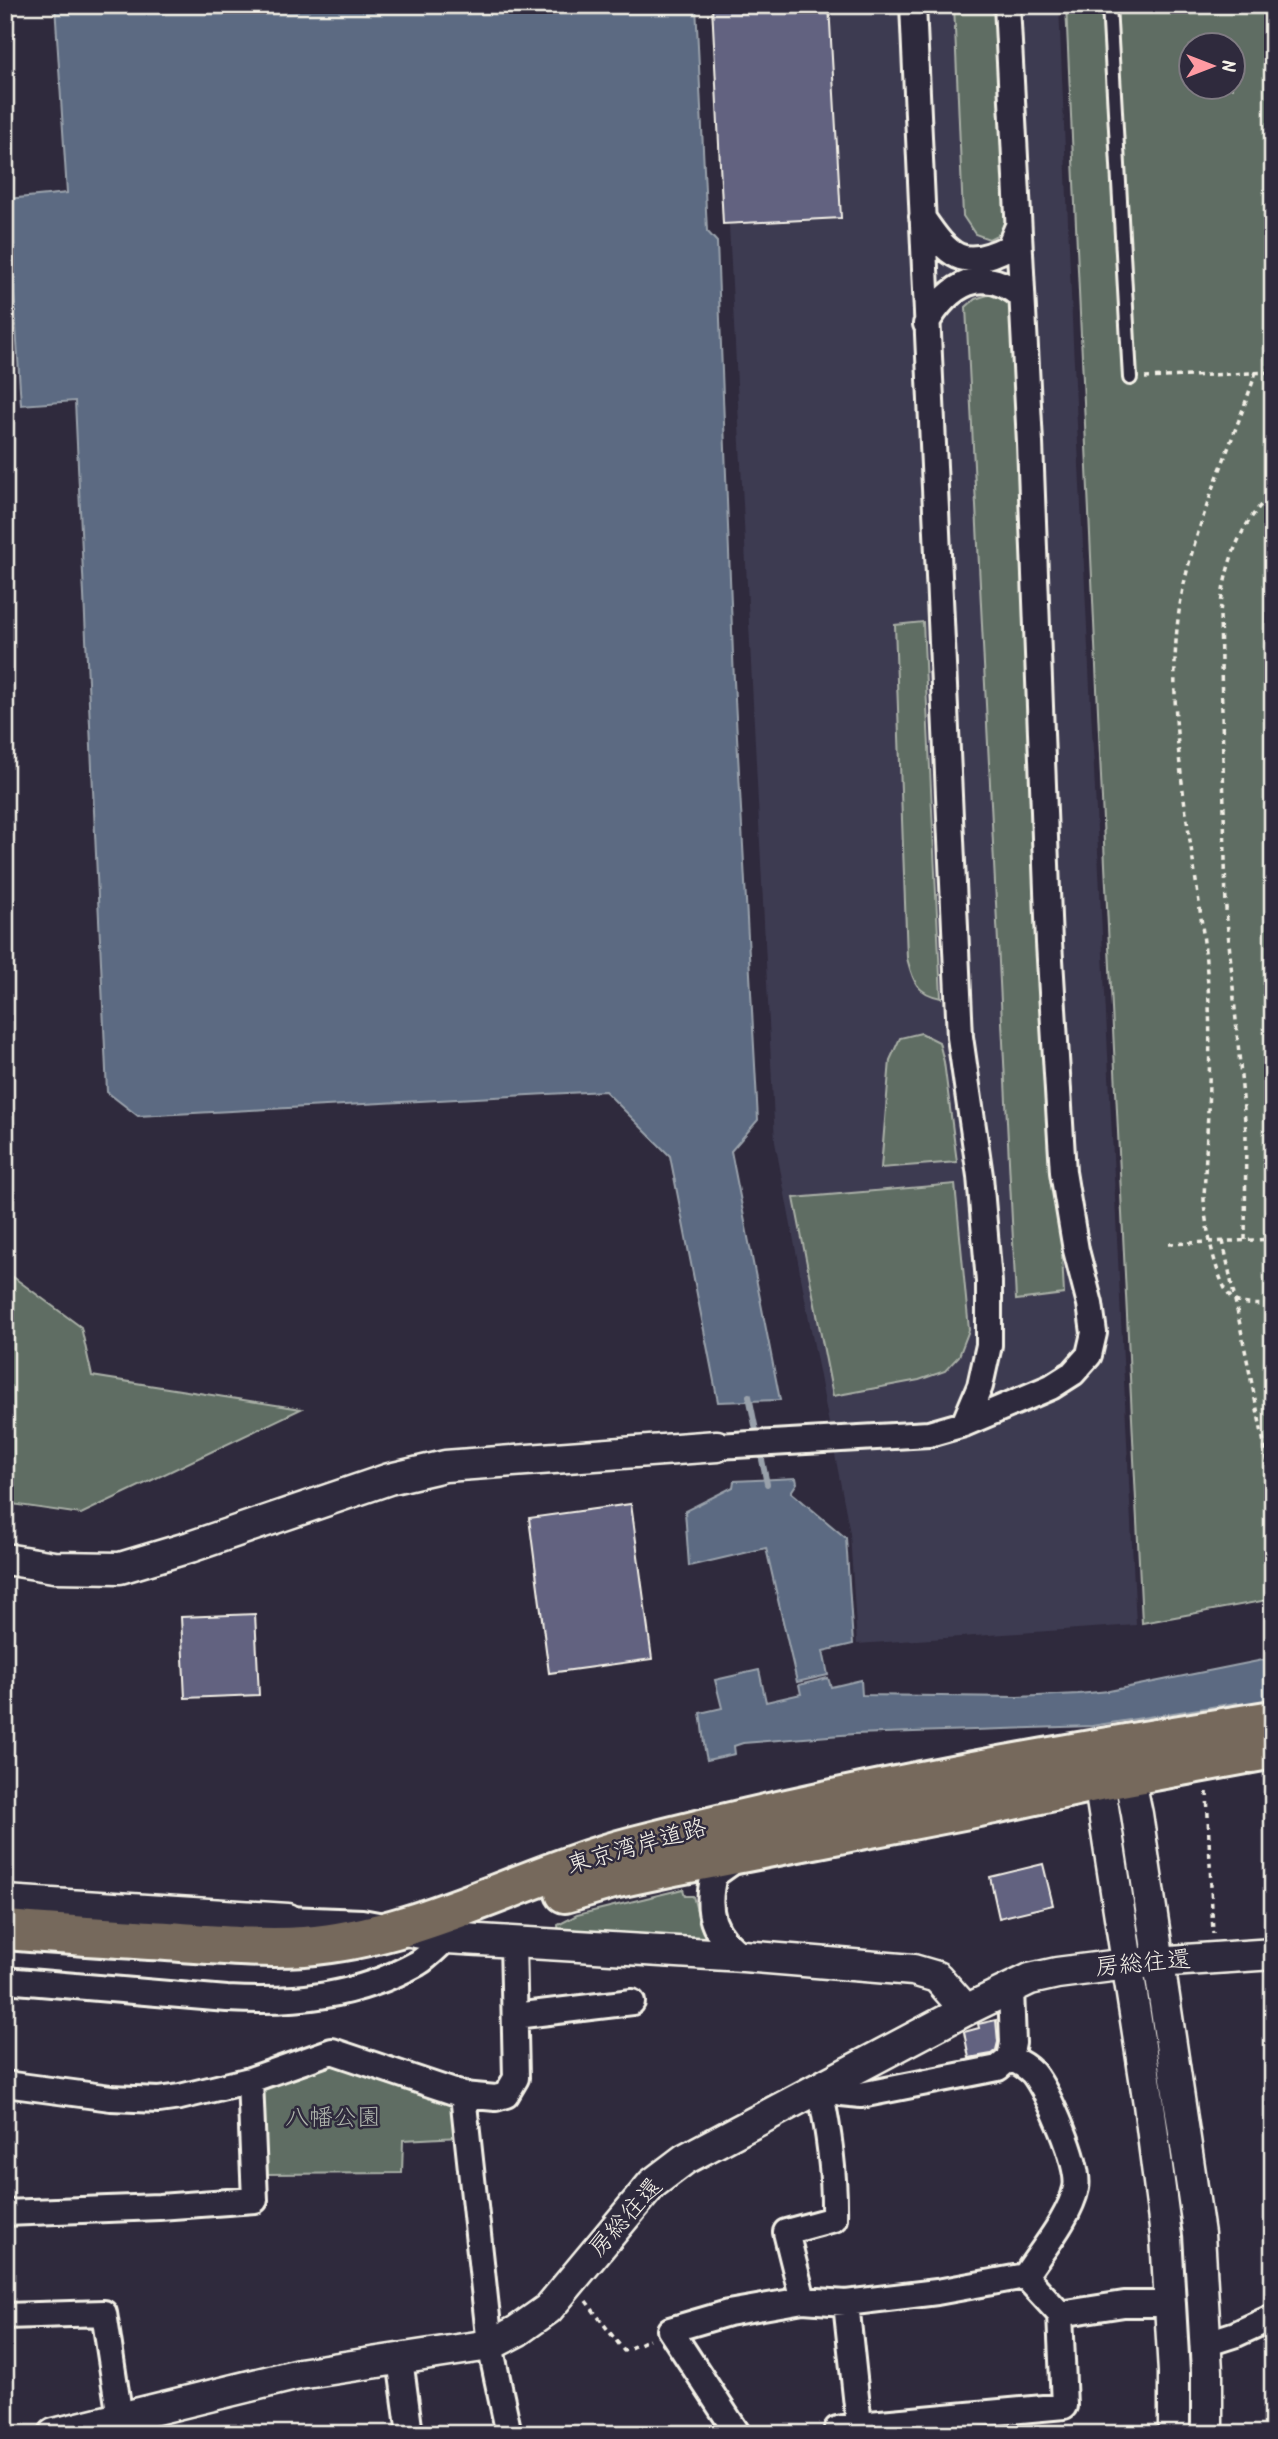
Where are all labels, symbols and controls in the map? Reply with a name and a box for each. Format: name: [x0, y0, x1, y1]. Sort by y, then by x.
north arrow: [1176, 32, 1246, 102]
text: N: [1212, 60, 1242, 72]
street label: 東京湾岸道路: [562, 1808, 712, 1886]
street label: 房総往還: [1093, 1940, 1193, 1988]
park label: 八幡公園: [285, 2099, 381, 2138]
street label: 房総往還: [579, 2169, 673, 2267]

